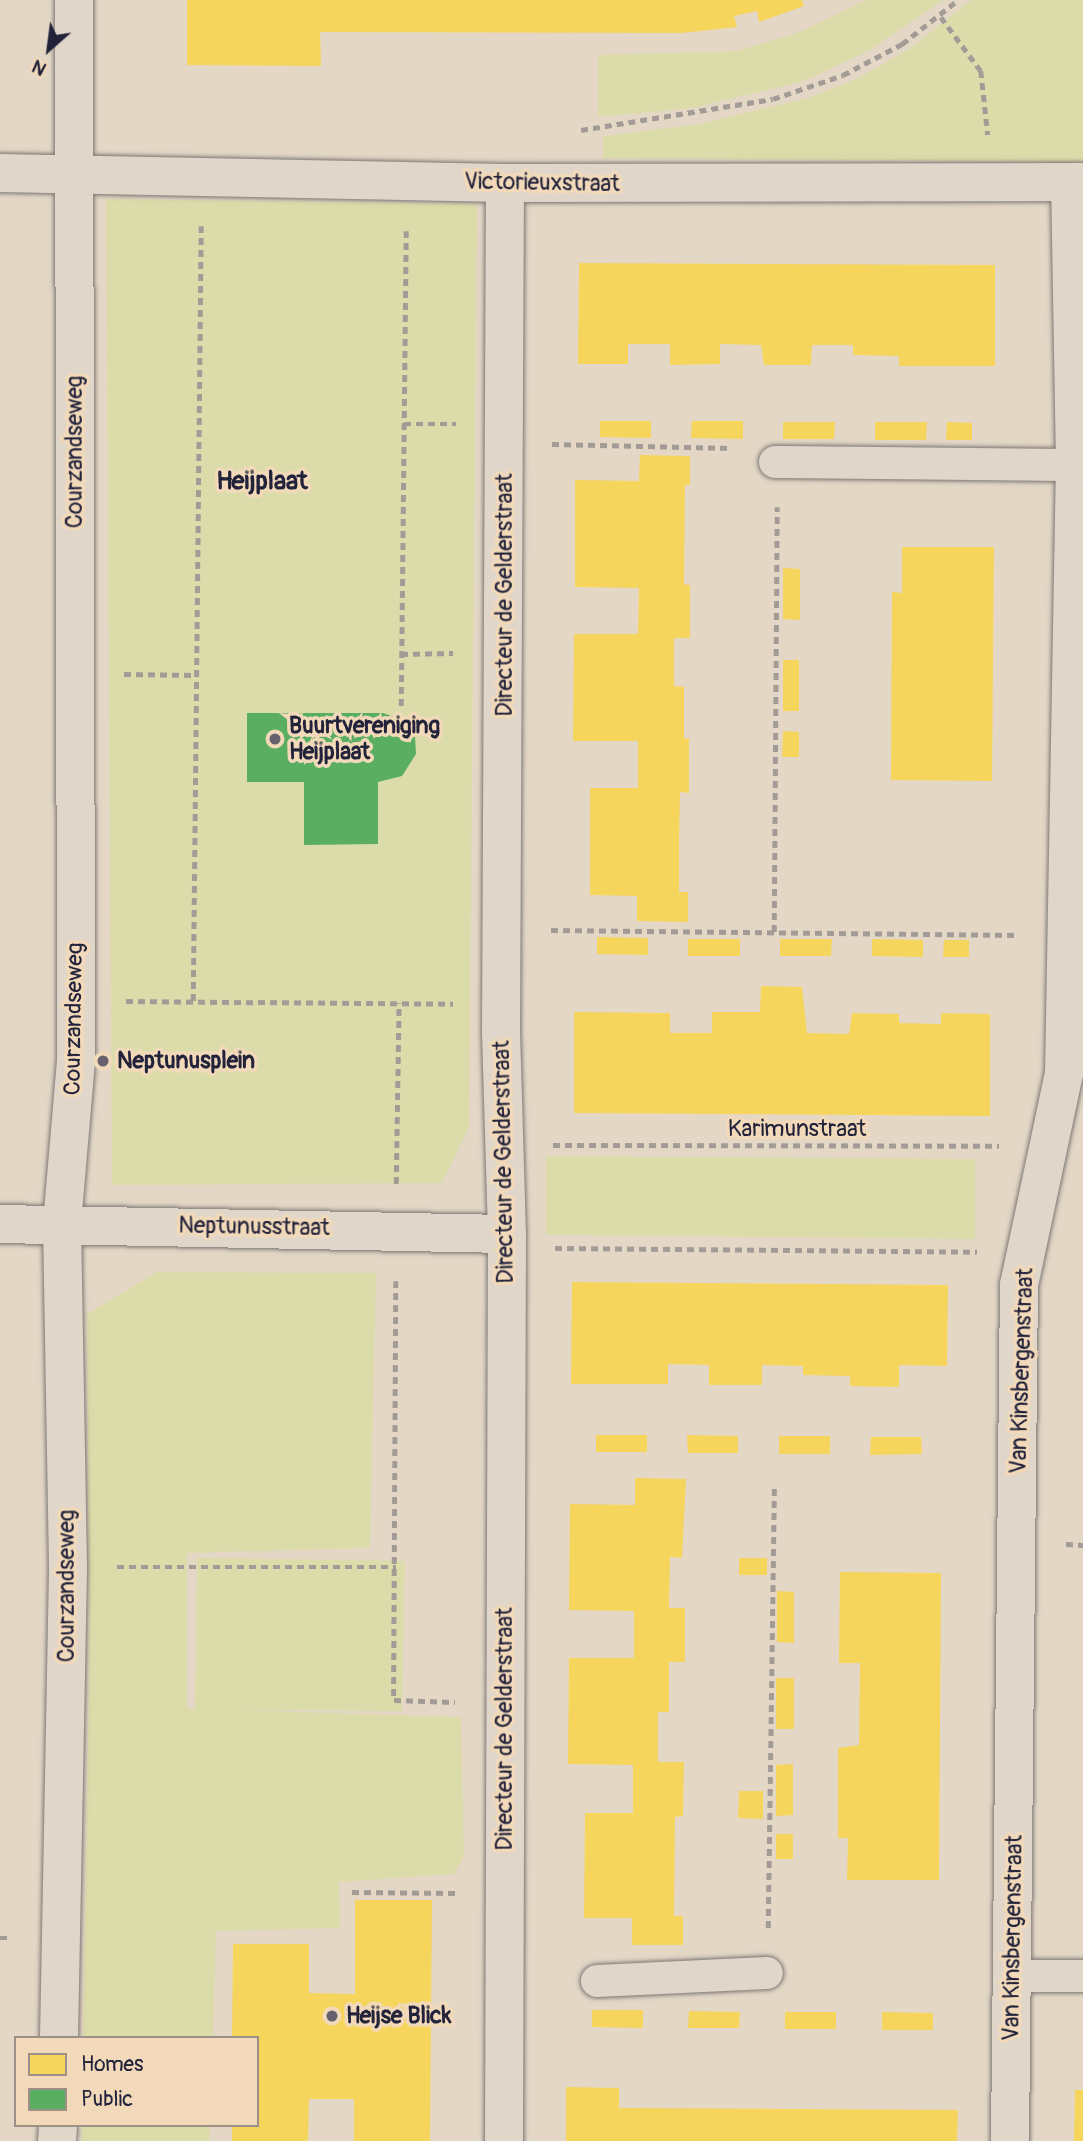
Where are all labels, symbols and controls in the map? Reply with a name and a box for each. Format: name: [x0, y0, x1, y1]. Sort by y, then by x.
north arrow: [14, 14, 84, 84]
text: N: [28, 54, 50, 81]
street label: Victorieuxstraat: [464, 168, 620, 198]
street label: Courzandseweg: [61, 376, 89, 528]
district label: Heijplaat: [216, 466, 308, 498]
street label: Directeur de Gelderstraat: [491, 473, 519, 717]
place label: Buurtvereniging Heijplaat: [289, 712, 440, 766]
marker: Buurtvereniging Heijplaat: [267, 731, 283, 747]
street label: Courzandseweg: [59, 942, 89, 1096]
street label: Directeur de Gelderstraat: [488, 1040, 520, 1284]
place label: Neptunusplein: [117, 1047, 255, 1075]
marker: Neptunusplein: [95, 1053, 111, 1069]
street label: Karimunstraat: [728, 1115, 866, 1143]
street label: Neptunusstraat: [178, 1212, 330, 1242]
street label: Van Kinsbergenstraat: [1005, 1268, 1039, 1474]
street label: Courzandseweg: [53, 1510, 81, 1662]
street label: Directeur de Gelderstraat: [491, 1607, 519, 1851]
street label: Van Kinsbergenstraat: [997, 1835, 1029, 2041]
place label: Heijse Blick: [346, 2002, 451, 2030]
marker: Heijse Blick: [324, 2008, 340, 2024]
legend: [14, 2036, 259, 2127]
text: Homes: [81, 2051, 143, 2078]
text: Public: [81, 2086, 133, 2113]

